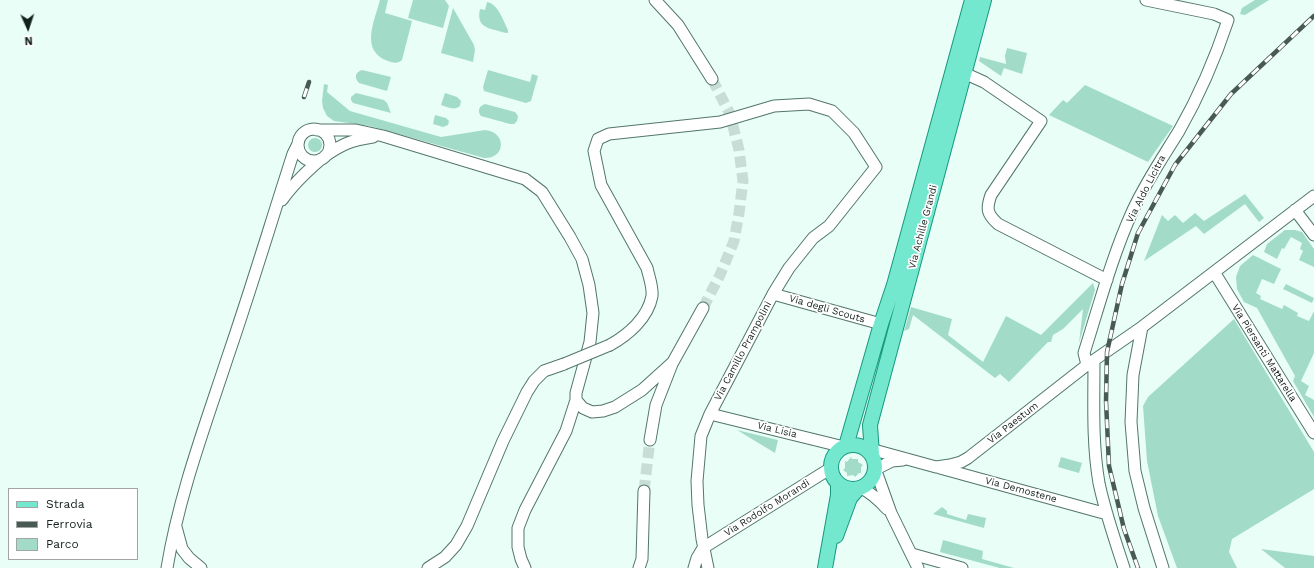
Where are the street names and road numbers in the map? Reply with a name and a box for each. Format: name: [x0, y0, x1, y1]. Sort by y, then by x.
street label: Via Aldo Licitra: [1124, 153, 1168, 225]
street label: Via Achille Grandi: [906, 184, 940, 270]
street label: Via degli Scouts: [788, 292, 866, 326]
street label: Via Camillo Prampolini: [712, 299, 774, 403]
street label: Via Piersanti Mattarella: [1229, 302, 1299, 404]
street label: Via Paestum: [985, 400, 1041, 446]
street label: Via Lisia: [756, 419, 798, 441]
street label: Via Demostene: [984, 475, 1058, 505]
street label: Via Rodolfo Morandi: [722, 477, 812, 539]

